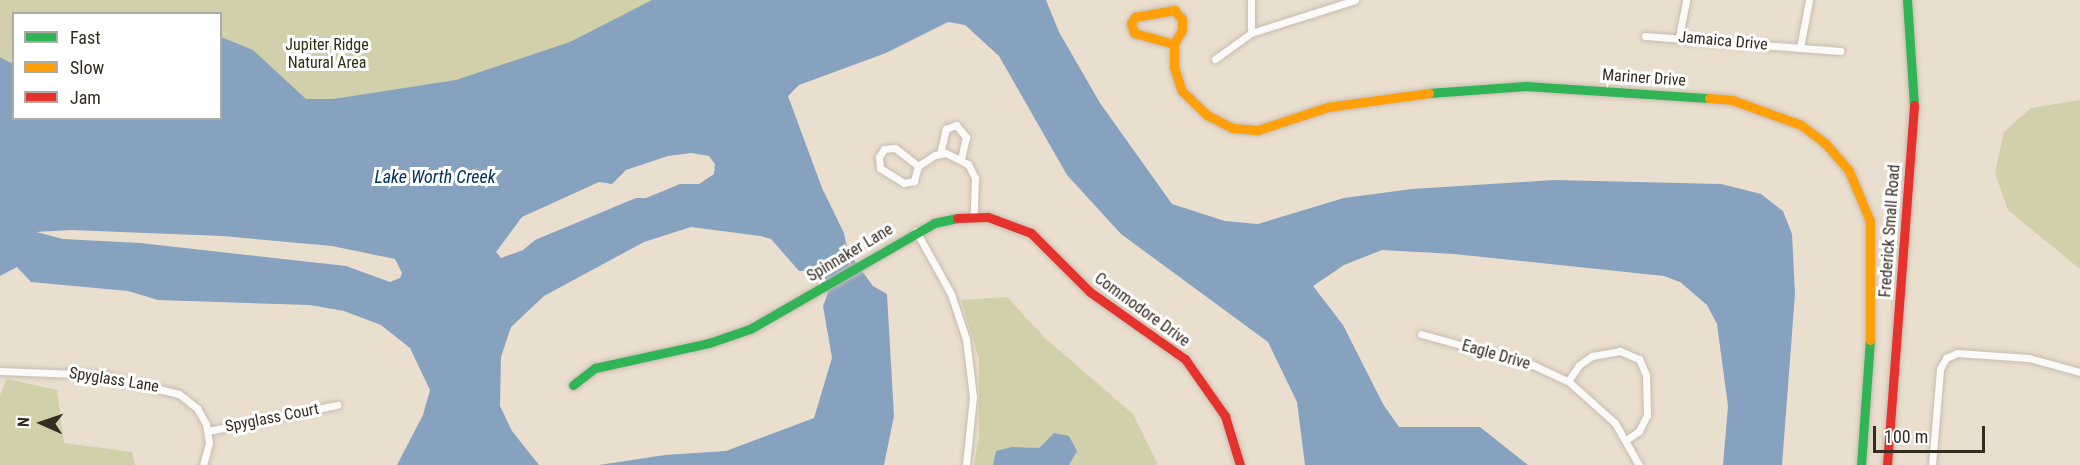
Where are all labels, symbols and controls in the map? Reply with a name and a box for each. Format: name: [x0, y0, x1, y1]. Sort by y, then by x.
legend: [12, 12, 222, 120]
text: Fast: [70, 27, 101, 48]
street label: Jamaica Drive: [1678, 28, 1768, 54]
park label: Jupiter Ridge Natural Area: [285, 35, 369, 73]
text: Slow: [70, 57, 104, 78]
street label: Mariner Drive: [1601, 65, 1687, 91]
text: Jam: [70, 87, 101, 108]
street label: Frederick Small Road: [1876, 164, 1904, 298]
water label: Lake Worth Creek: [374, 166, 496, 188]
street label: Spinnaker Lane: [804, 220, 896, 286]
street label: Commodore Drive: [1091, 269, 1193, 351]
street label: Eagle Drive: [1460, 336, 1532, 374]
street label: Spyglass Lane: [68, 363, 160, 397]
north arrow: [12, 393, 72, 453]
street label: Spyglass Court: [224, 400, 320, 436]
scale bar: [1876, 414, 1988, 452]
text: N: [14, 417, 33, 427]
text: 100 m: [1884, 426, 1928, 447]

